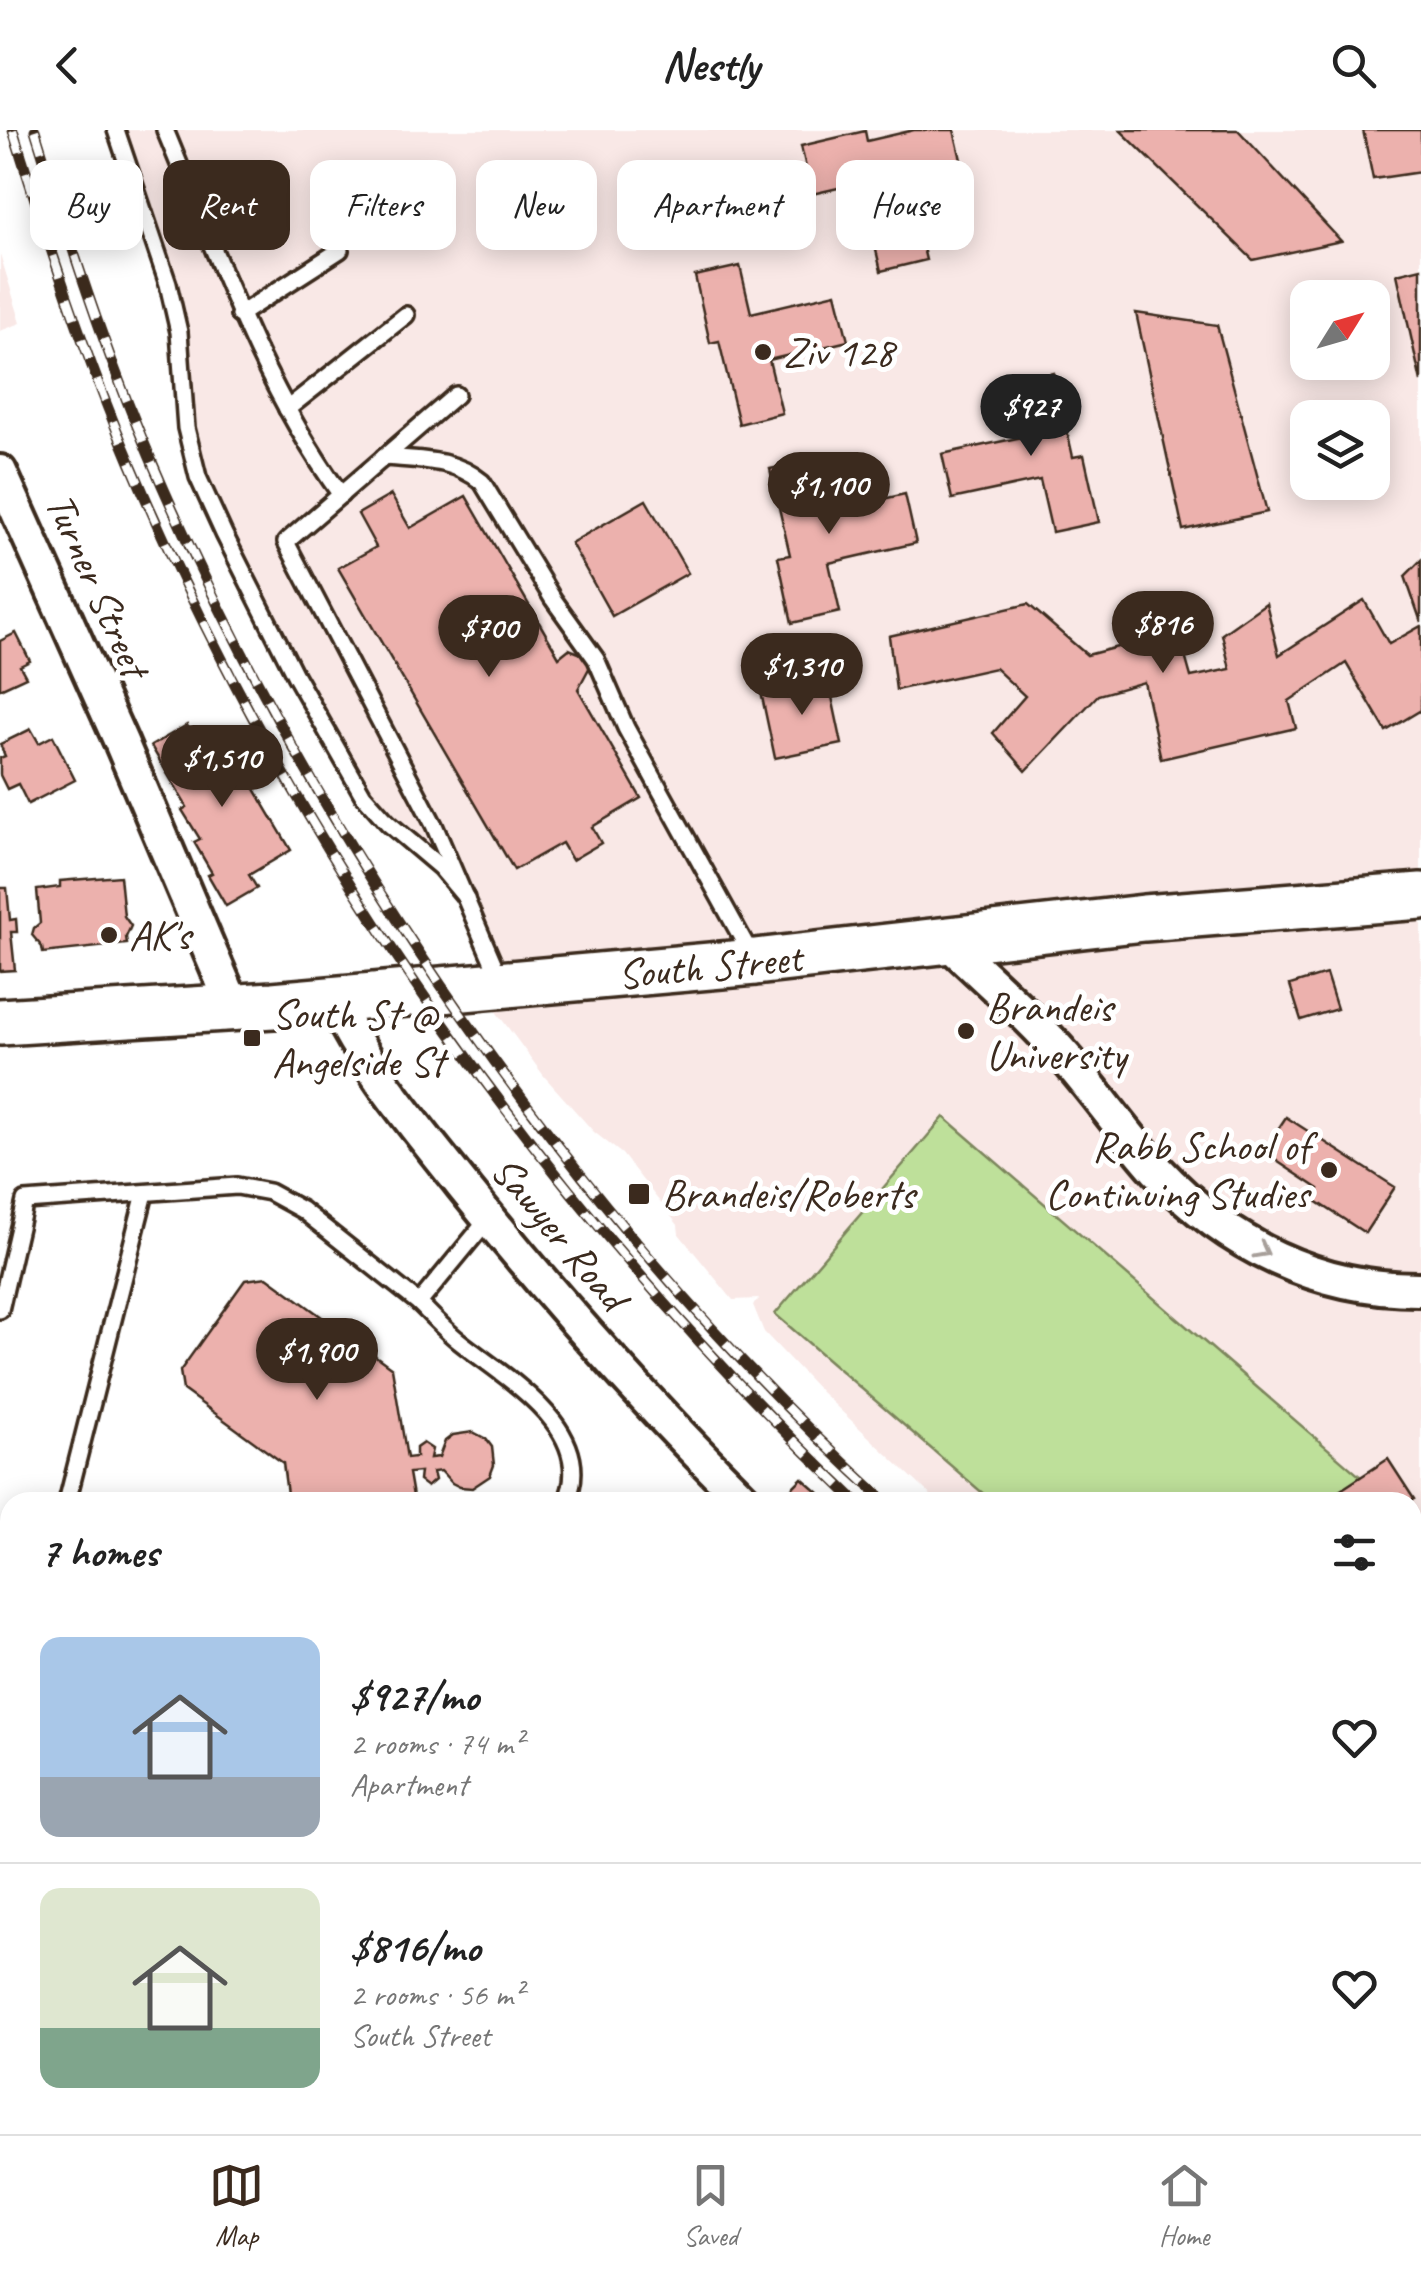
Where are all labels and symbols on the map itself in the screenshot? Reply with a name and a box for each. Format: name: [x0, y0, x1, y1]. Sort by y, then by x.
north arrow: [1290, 280, 1390, 380]
place label: Ziv 128: [783, 326, 898, 379]
marker: Ziv 128: [752, 341, 774, 363]
pin: $927: [972, 374, 1090, 459]
pin: $1,100: [748, 452, 910, 537]
street label: Turner Street: [33, 485, 163, 690]
pin: $816: [1104, 591, 1222, 676]
pin: $700: [430, 595, 548, 680]
pin: $1,310: [721, 633, 883, 718]
pin: $1,510: [141, 725, 303, 810]
place label: AK's: [129, 909, 194, 962]
marker: AK's: [98, 924, 120, 946]
street label: South Street: [616, 930, 808, 1001]
place label: Brandeis University: [986, 981, 1130, 1082]
place label: South St @ Angelside St: [272, 988, 449, 1089]
marker: Brandeis University: [955, 1020, 977, 1042]
marker: South St @ Angelside St: [241, 1027, 263, 1049]
place label: Rabb School of Continuing Studies: [1045, 1120, 1319, 1221]
street label: Sawyer Road: [479, 1145, 643, 1326]
marker: Rabb School of Continuing Studies: [1318, 1159, 1340, 1181]
place label: Brandeis/Roberts: [662, 1168, 918, 1221]
marker: Brandeis/Roberts: [626, 1181, 652, 1207]
one-way arrow: [1251, 1239, 1269, 1259]
pin: $1,900: [236, 1318, 398, 1403]

